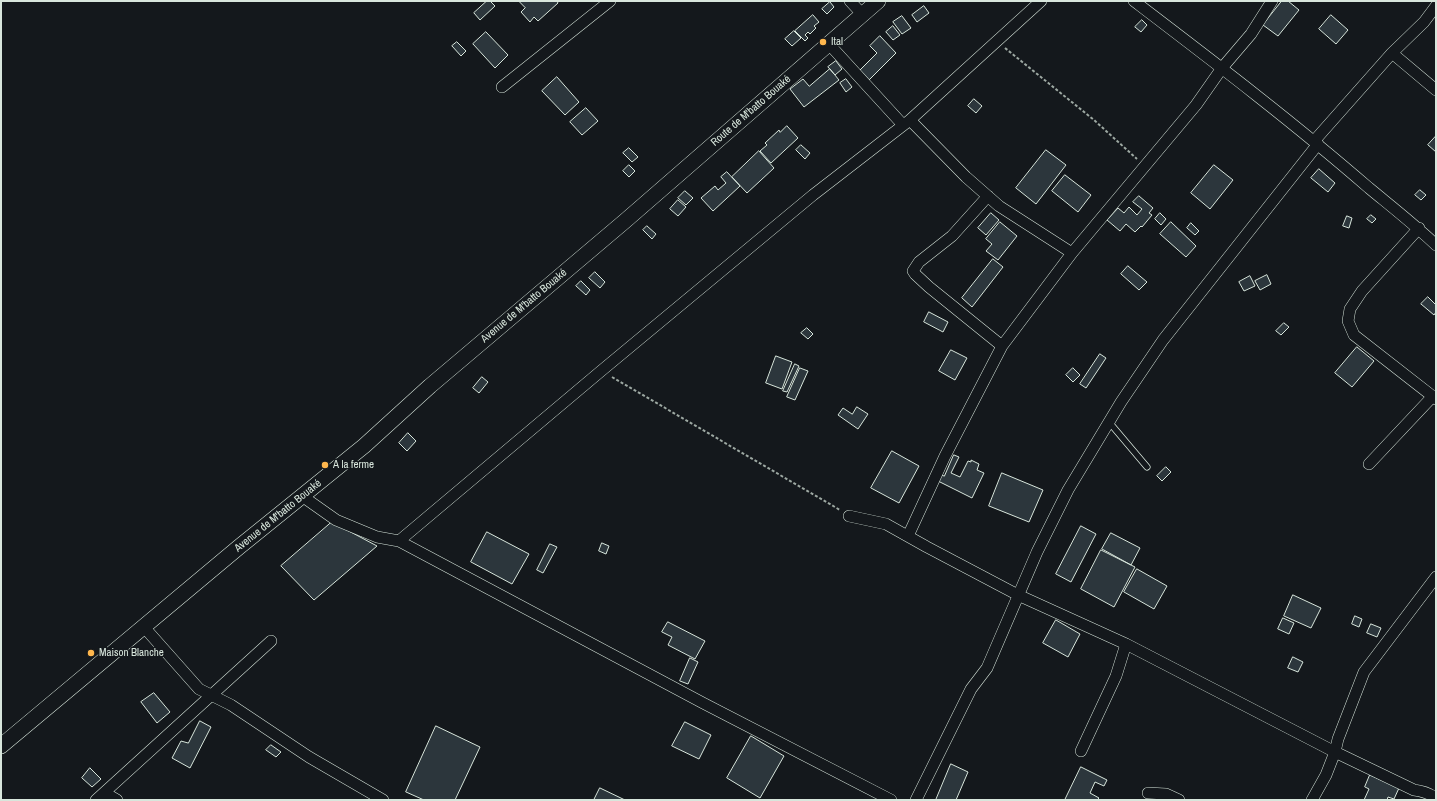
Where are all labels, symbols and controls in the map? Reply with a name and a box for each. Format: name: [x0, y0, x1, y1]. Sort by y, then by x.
place label: Ital: [831, 35, 843, 49]
marker: Ital: [818, 37, 828, 47]
street label: Route de M'batto Bouaké: [708, 73, 794, 149]
street label: Avenue de M'batto Bouaké: [478, 266, 570, 346]
place label: A la ferme: [333, 458, 374, 472]
marker: A la ferme: [320, 460, 330, 470]
street label: Avenue de M'batto Bouaké: [232, 477, 324, 555]
place label: Maison Blanche: [99, 646, 164, 660]
marker: Maison Blanche: [86, 648, 96, 658]

